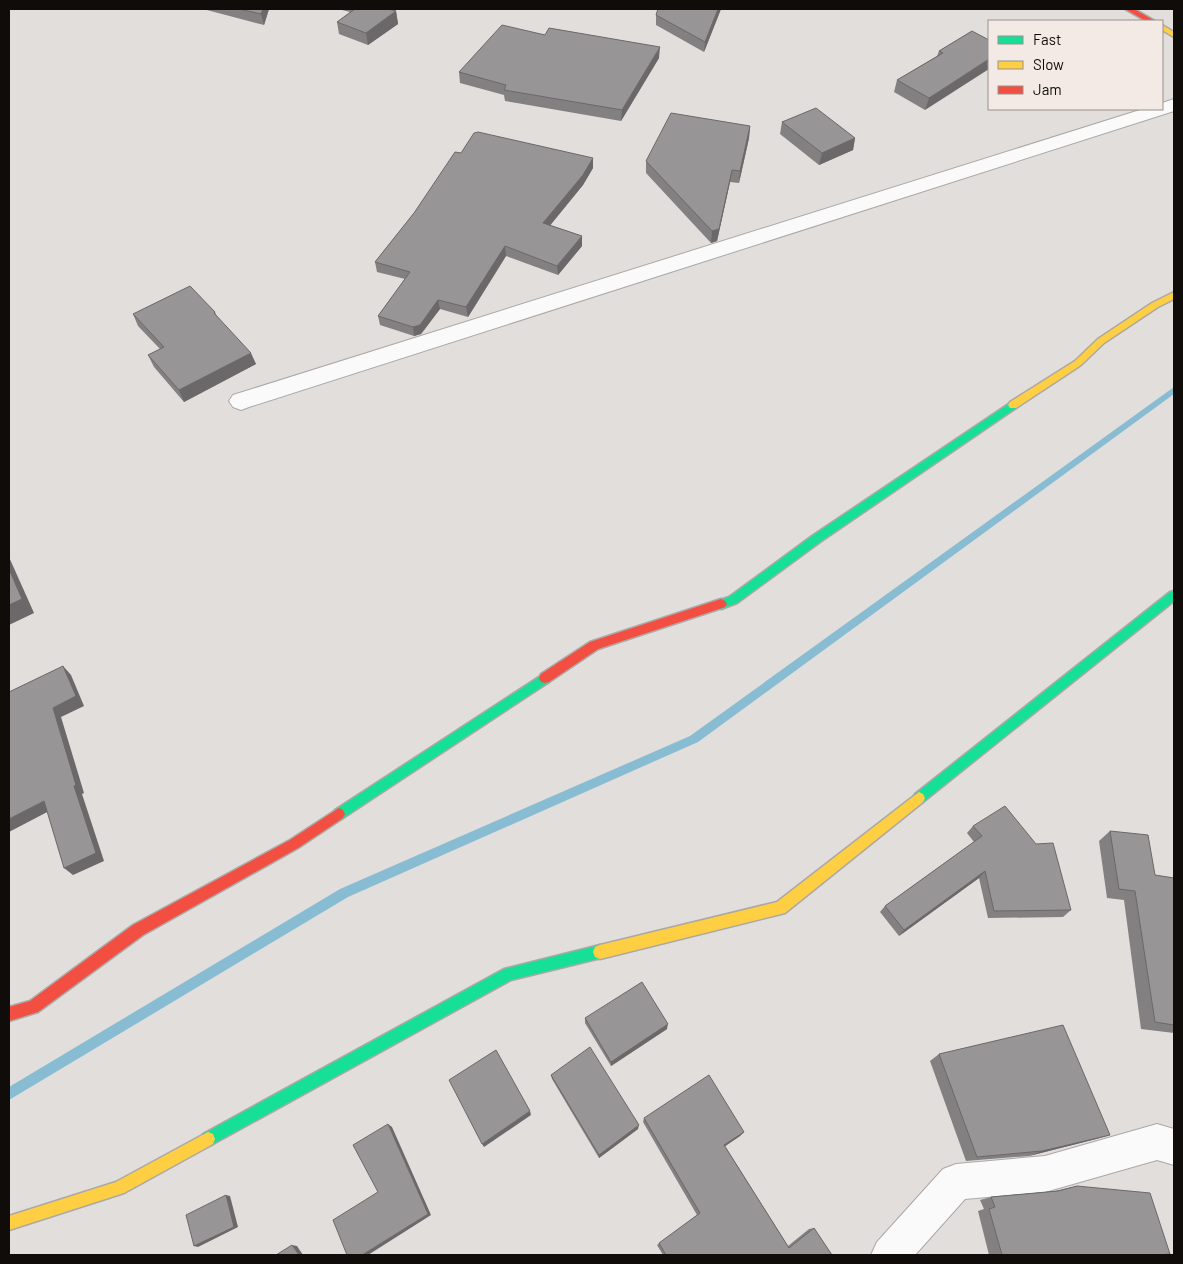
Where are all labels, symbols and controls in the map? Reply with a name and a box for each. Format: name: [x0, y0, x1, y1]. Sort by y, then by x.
legend: [988, 20, 1163, 110]
text: Fast: [1033, 30, 1061, 48]
text: Slow: [1033, 55, 1064, 73]
text: Jam: [1033, 80, 1062, 98]

